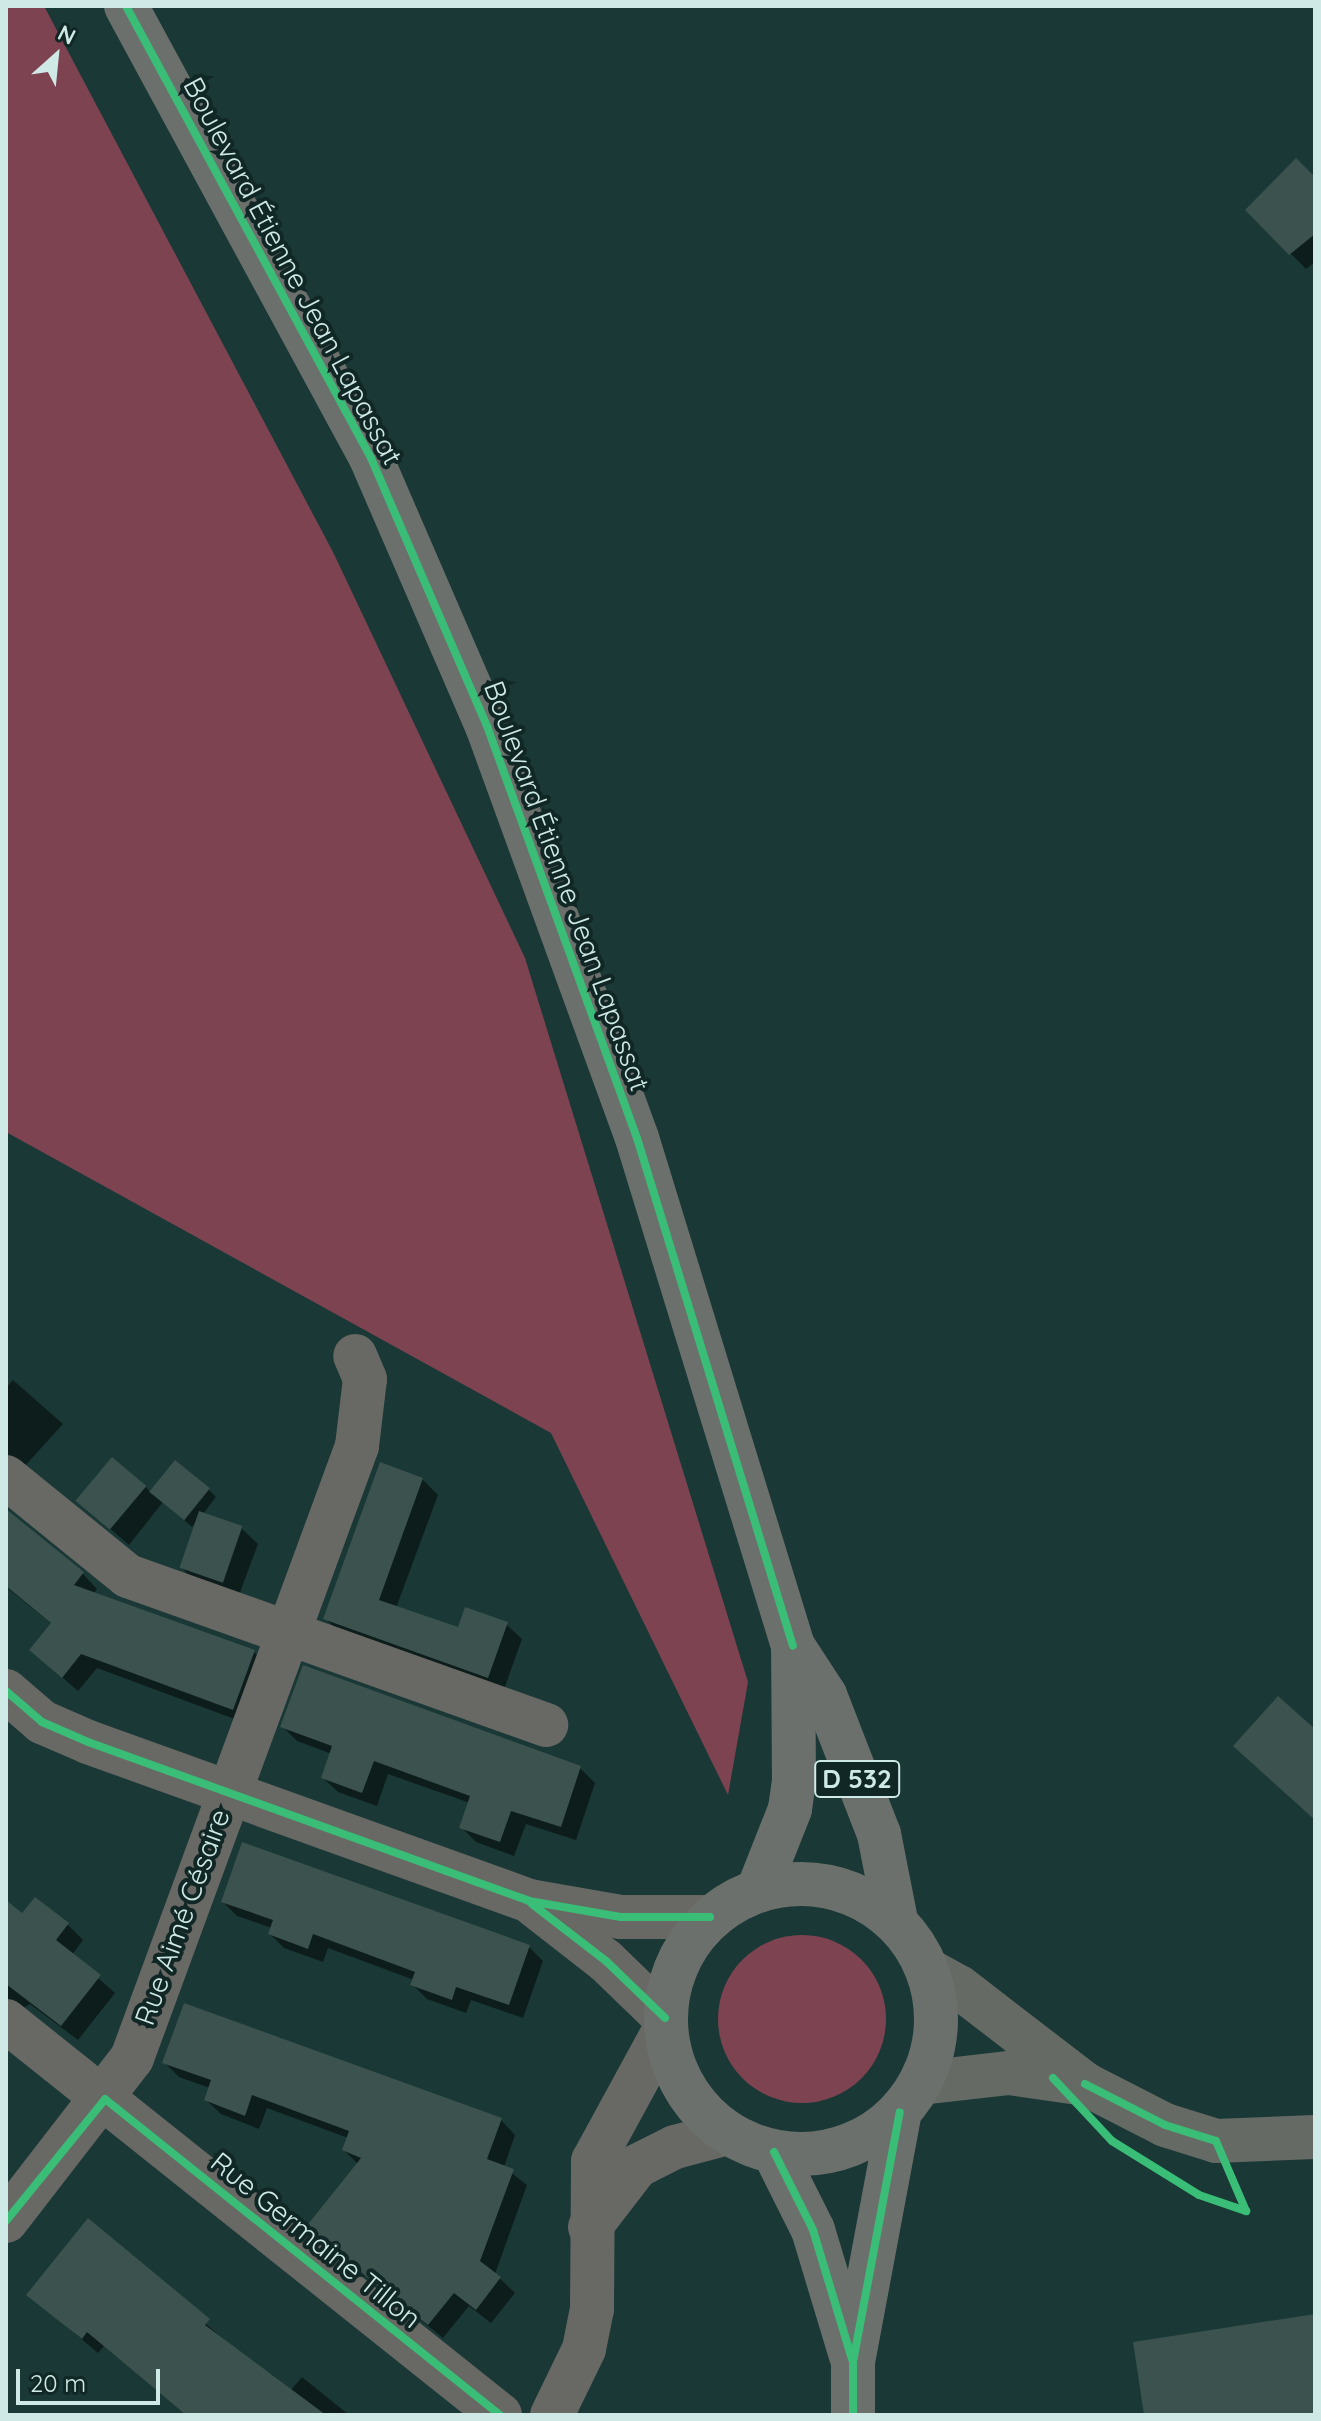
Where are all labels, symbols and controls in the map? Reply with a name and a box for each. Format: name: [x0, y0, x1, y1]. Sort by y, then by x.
north arrow: [16, 16, 96, 96]
text: N: [53, 18, 80, 51]
street label: Boulevard Étienne Jean Lapassat: [176, 72, 410, 470]
street label: Boulevard Étienne Jean Lapassat: [477, 676, 657, 1096]
road number: D 532: [813, 1757, 901, 1801]
street label: Rue Aimé Césaire: [127, 1804, 237, 2030]
street label: Rue Germaine Tillon: [204, 2145, 428, 2335]
scale bar: [20, 2353, 164, 2403]
text: 20 m: [30, 2368, 86, 2398]

